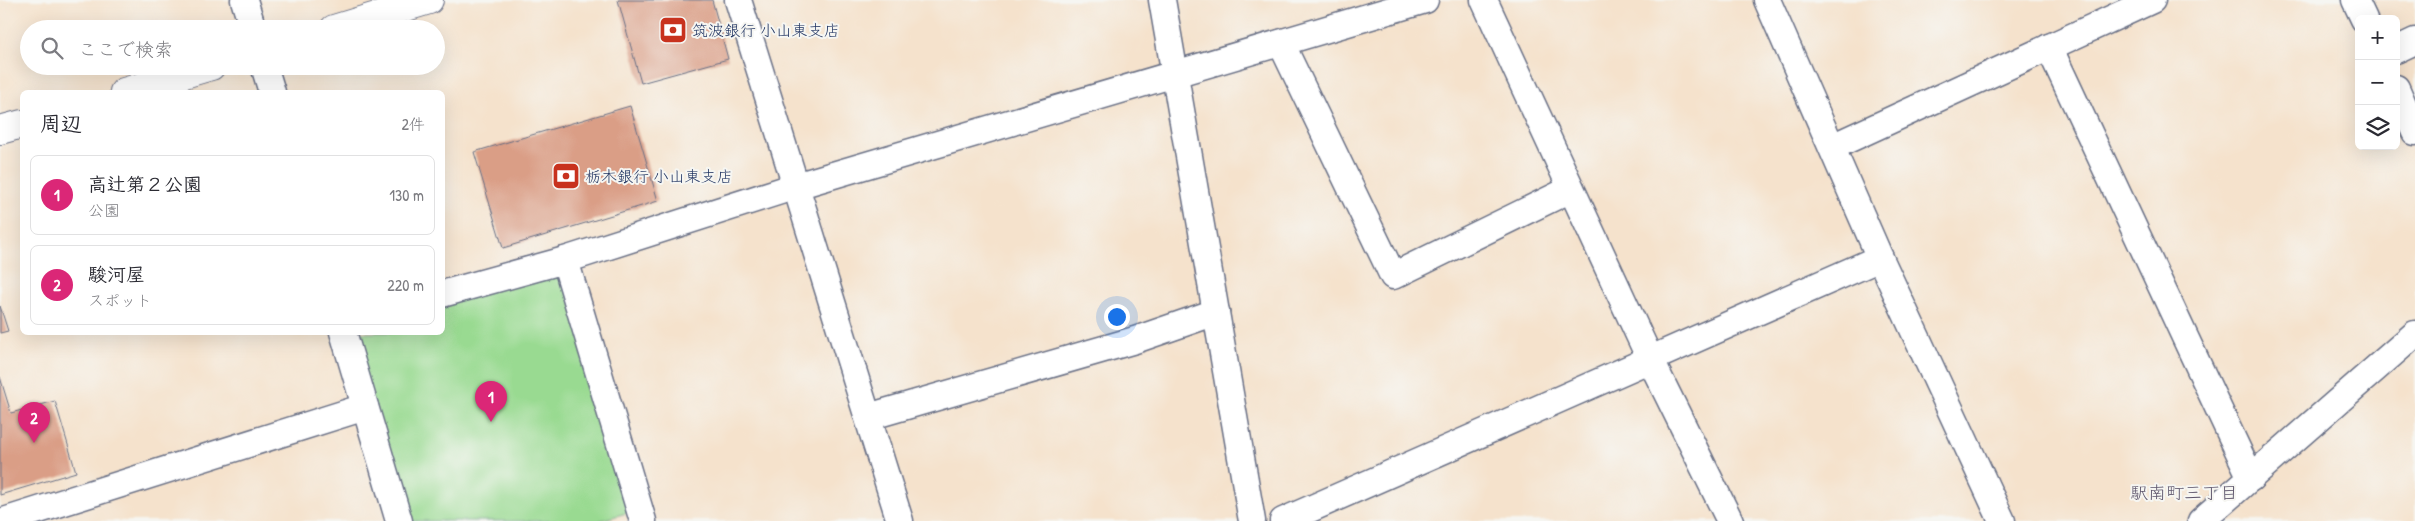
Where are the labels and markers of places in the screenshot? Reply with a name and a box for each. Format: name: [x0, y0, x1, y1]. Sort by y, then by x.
bank icon: 筑波銀行 小山東支店: [658, 15, 688, 45]
place label: 筑波銀行 小山東支店: [692, 19, 840, 41]
bank icon: 栃木銀行 小山東支店: [551, 161, 581, 191]
place label: 栃木銀行 小山東支店: [585, 165, 733, 187]
pin: 1: [475, 381, 507, 422]
pin: 2: [18, 402, 50, 443]

